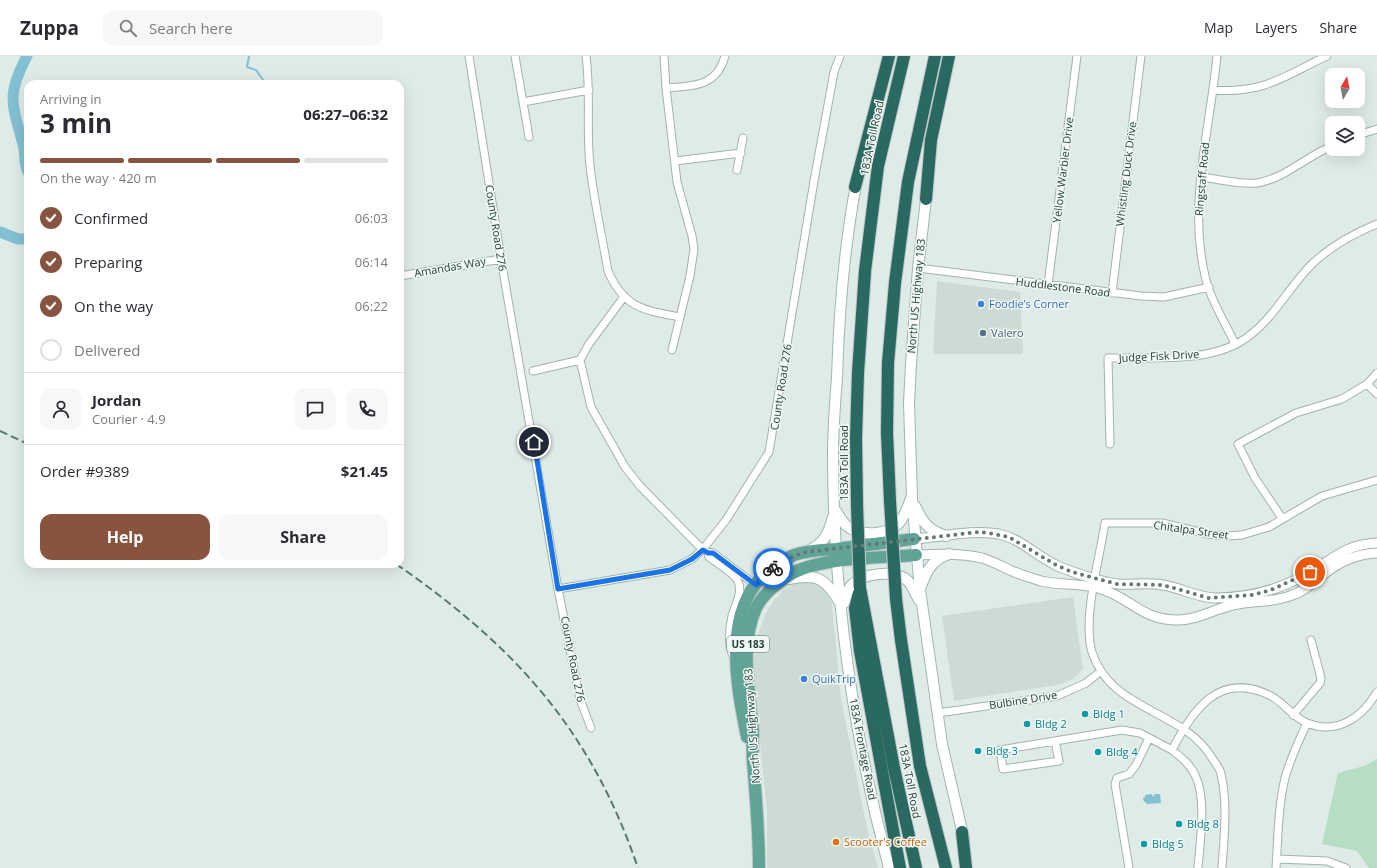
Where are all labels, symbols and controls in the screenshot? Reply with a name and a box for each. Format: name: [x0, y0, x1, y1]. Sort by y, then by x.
search box: [103, 10, 383, 46]
text: Zuppa: [20, 15, 79, 41]
icon: search: [117, 17, 139, 39]
text: Search here: [149, 18, 233, 38]
text: Map: [1204, 18, 1233, 37]
text: Layers: [1255, 18, 1297, 37]
text: Share: [1319, 18, 1357, 37]
north arrow: [1325, 68, 1365, 108]
map controls: [1325, 68, 1365, 156]
text: Arriving in: [40, 90, 102, 108]
street label: 183A Toll Road: [856, 99, 887, 177]
text: 06:27–06:32: [303, 104, 388, 124]
text: 3 min: [40, 105, 112, 141]
street label: Yellow Warbler Drive: [1049, 116, 1076, 224]
button: layers: [1325, 116, 1365, 156]
street label: Whistling Duck Drive: [1112, 121, 1139, 227]
street label: Ringstaff Road: [1191, 141, 1212, 217]
text: On the way · 420 m: [40, 169, 156, 187]
street label: County Road 276: [482, 184, 511, 272]
icon: check: [40, 207, 62, 229]
text: Confirmed: [74, 208, 148, 228]
text: 06:03: [355, 209, 388, 227]
street label: North US Highway 183: [903, 238, 928, 354]
icon: check: [40, 251, 62, 273]
text: Preparing: [74, 252, 142, 272]
text: 06:14: [355, 253, 388, 271]
street label: Amandas Way: [413, 253, 487, 280]
street label: Huddlestone Road: [1015, 273, 1111, 300]
icon: check: [40, 295, 62, 317]
text: On the way: [74, 296, 153, 316]
place label: Foodie’s Corner: [989, 296, 1070, 311]
text: 06:22: [355, 297, 388, 315]
marker: Foodie’s Corner: [976, 299, 986, 309]
place label: Valero: [991, 325, 1024, 340]
marker: Valero: [978, 328, 988, 338]
text: Delivered: [74, 340, 141, 360]
street label: County Road 276: [766, 343, 795, 431]
street label: Judge Fisk Drive: [1117, 346, 1200, 365]
button: person: [40, 388, 82, 430]
button: chat: [294, 388, 336, 430]
button: phone: [346, 388, 388, 430]
text: Jordan: [92, 390, 141, 410]
text: Courier · 4.9: [92, 410, 166, 428]
pin: [517, 425, 551, 459]
street label: 183A Toll Road: [836, 425, 851, 501]
icon: home: [523, 431, 545, 453]
text: Order #9389: [40, 461, 129, 481]
text: $21.45: [341, 461, 388, 481]
button: Help: [40, 514, 210, 560]
button: Share: [218, 514, 388, 560]
street label: Chitalpa Street: [1153, 517, 1230, 542]
courier: [753, 548, 793, 588]
pin: [1293, 555, 1327, 589]
icon: bike: [762, 557, 784, 579]
icon: bag: [1299, 561, 1321, 583]
street label: County Road 276: [558, 615, 589, 703]
road number: US 183: [727, 636, 769, 652]
street label: North US Highway 183: [740, 668, 763, 784]
place label: QuikTrip: [812, 671, 856, 686]
marker: QuikTrip: [799, 674, 809, 684]
street label: Bulbine Drive: [988, 687, 1058, 712]
street label: 183A Frontage Road: [846, 697, 881, 801]
place label: Bldg 1: [1093, 706, 1125, 721]
marker: Bldg 1: [1080, 709, 1090, 719]
place label: Bldg 2: [1035, 716, 1067, 731]
marker: Bldg 2: [1022, 719, 1032, 729]
street label: 183A Toll Road: [896, 742, 925, 820]
place label: Bldg 3: [986, 743, 1018, 758]
place label: Bldg 4: [1106, 744, 1138, 759]
marker: Bldg 3: [973, 746, 983, 756]
marker: Bldg 4: [1093, 747, 1103, 757]
place label: Bldg 8: [1187, 816, 1219, 831]
marker: Bldg 8: [1174, 819, 1184, 829]
place label: Scooter's Coffee: [844, 834, 927, 849]
place label: Bldg 5: [1152, 836, 1184, 851]
marker: Scooter's Coffee: [831, 837, 841, 847]
marker: Bldg 5: [1139, 839, 1149, 849]

